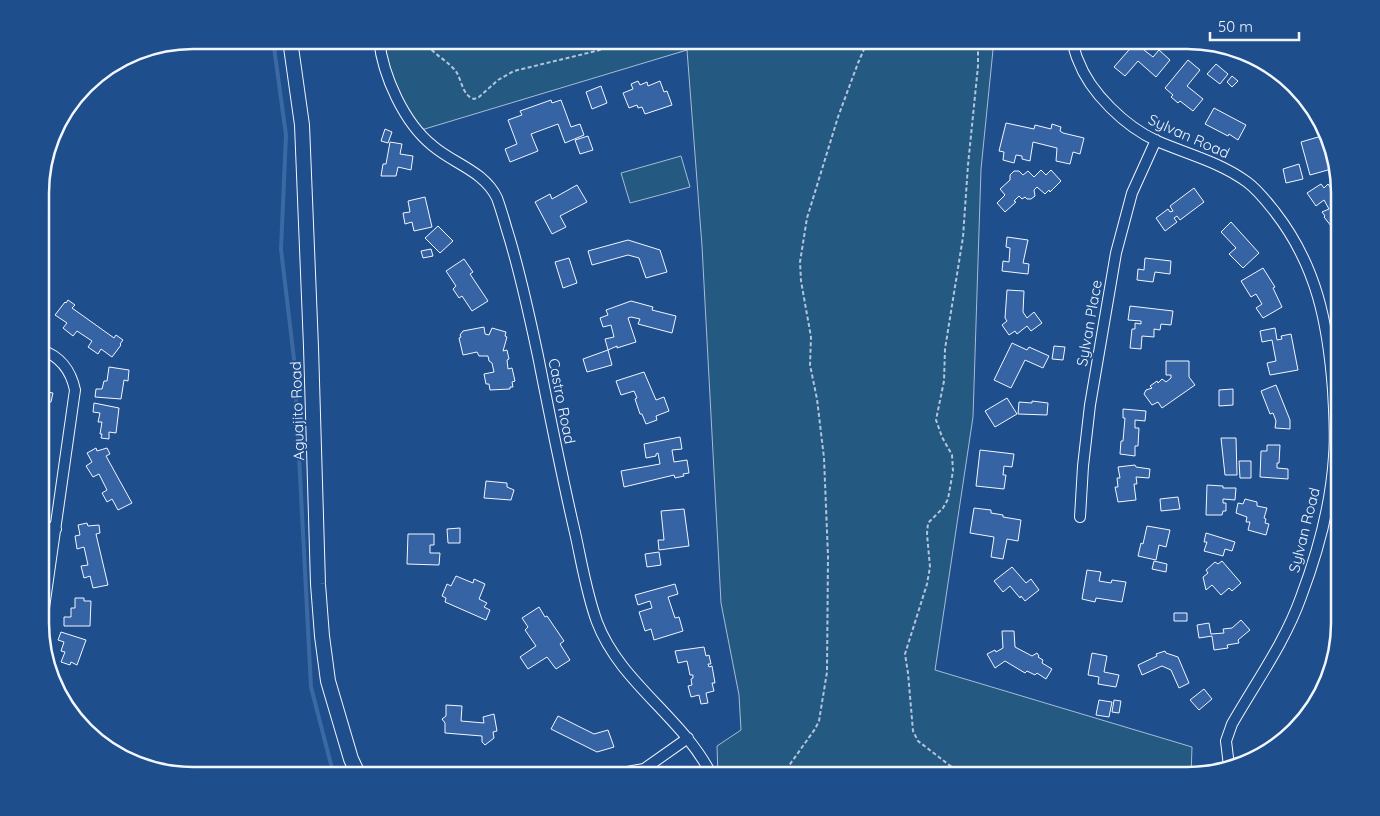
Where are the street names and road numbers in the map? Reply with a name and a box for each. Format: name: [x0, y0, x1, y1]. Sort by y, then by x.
street label: Sylvan Road: [1145, 110, 1233, 162]
street label: Sylvan Place: [1072, 278, 1106, 368]
street label: Castro Road: [544, 357, 580, 445]
street label: Aguajito Road: [286, 361, 308, 461]
street label: Sylvan Road: [1284, 485, 1324, 575]

